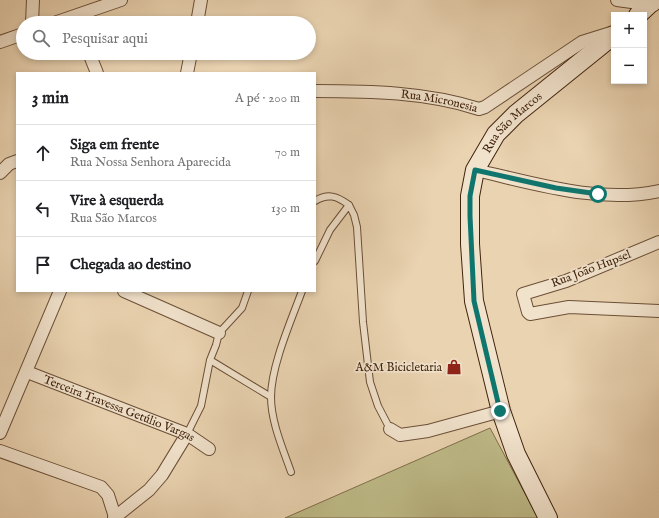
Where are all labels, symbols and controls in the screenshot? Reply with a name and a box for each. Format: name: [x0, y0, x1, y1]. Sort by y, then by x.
map controls: [611, 12, 647, 84]
button: +: [611, 12, 647, 48]
search box: [16, 16, 316, 60]
icon: search: [30, 27, 52, 49]
text: Pesquisar aqui: [62, 29, 148, 48]
button: −: [611, 48, 647, 84]
street label: Rua Micronesia: [400, 86, 480, 116]
text: 3 min: [32, 88, 69, 109]
street label: Rua São Marcos: [479, 89, 545, 156]
text: A pé · 200 m: [235, 90, 300, 107]
text: Siga em frente: [70, 135, 159, 154]
icon: ahead: [32, 142, 54, 164]
text: 70 m: [275, 144, 300, 161]
text: Rua Nossa Senhora Aparecida: [70, 154, 231, 171]
route start: [589, 185, 607, 203]
text: Vire à esquerda: [70, 191, 163, 210]
icon: left: [32, 198, 54, 220]
text: 130 m: [271, 200, 300, 217]
text: Rua São Marcos: [70, 210, 157, 227]
street label: Rua João Hupsel: [549, 247, 634, 292]
icon: arrive: [32, 254, 54, 276]
text: Chegada ao destino: [70, 255, 191, 274]
shop icon: A&M Bicicletaria: [445, 358, 463, 376]
place label: A&M Bicicletaria: [355, 360, 443, 375]
street label: Terceira Travessa Getúlio Vargas: [41, 372, 198, 445]
route end: [491, 402, 509, 420]

